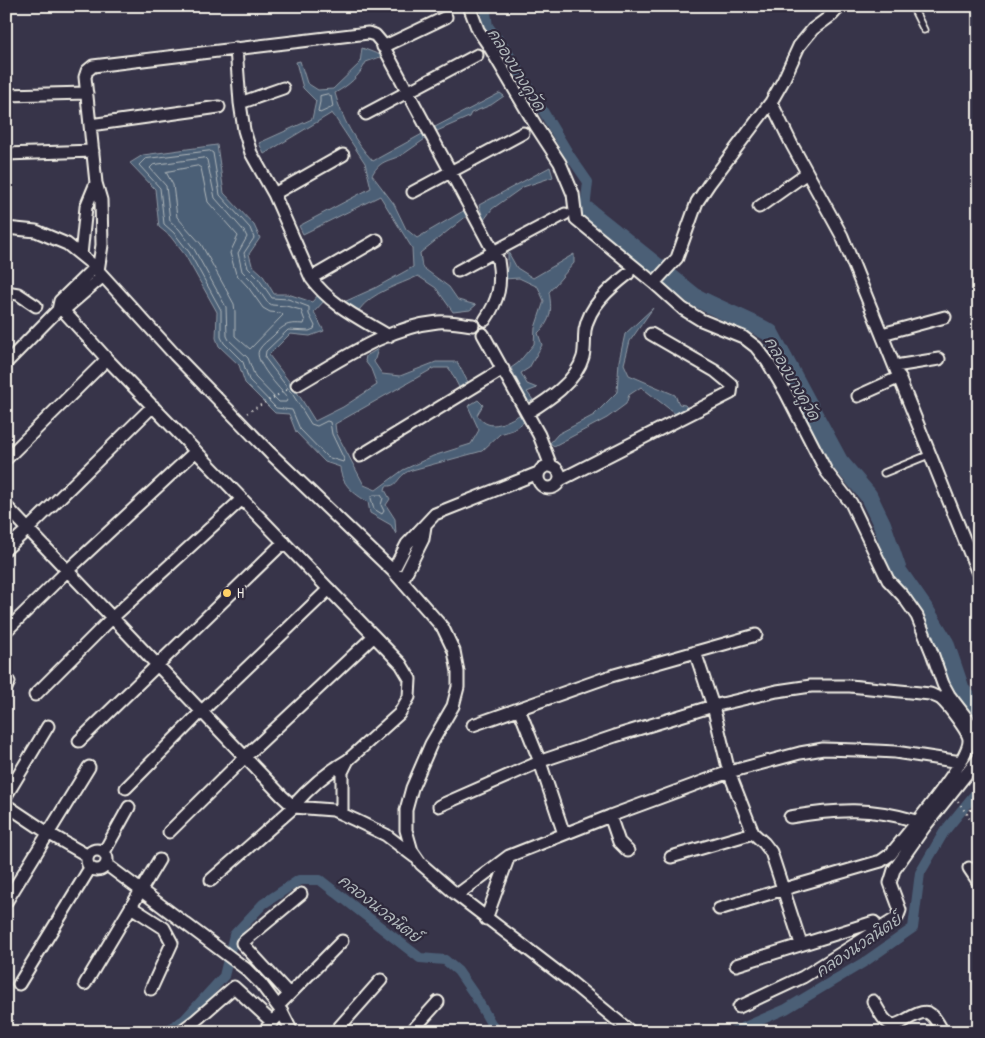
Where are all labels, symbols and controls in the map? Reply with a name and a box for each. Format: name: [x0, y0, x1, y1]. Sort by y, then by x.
water label: คลองบางคูวัด: [481, 23, 552, 117]
water label: คลองบางคูวัด: [758, 332, 826, 426]
place label: H: [237, 582, 244, 603]
marker: H: [221, 587, 233, 599]
water label: คลองนวลนิตย์: [334, 869, 429, 950]
water label: คลองนวลนิตย์: [811, 906, 909, 982]

